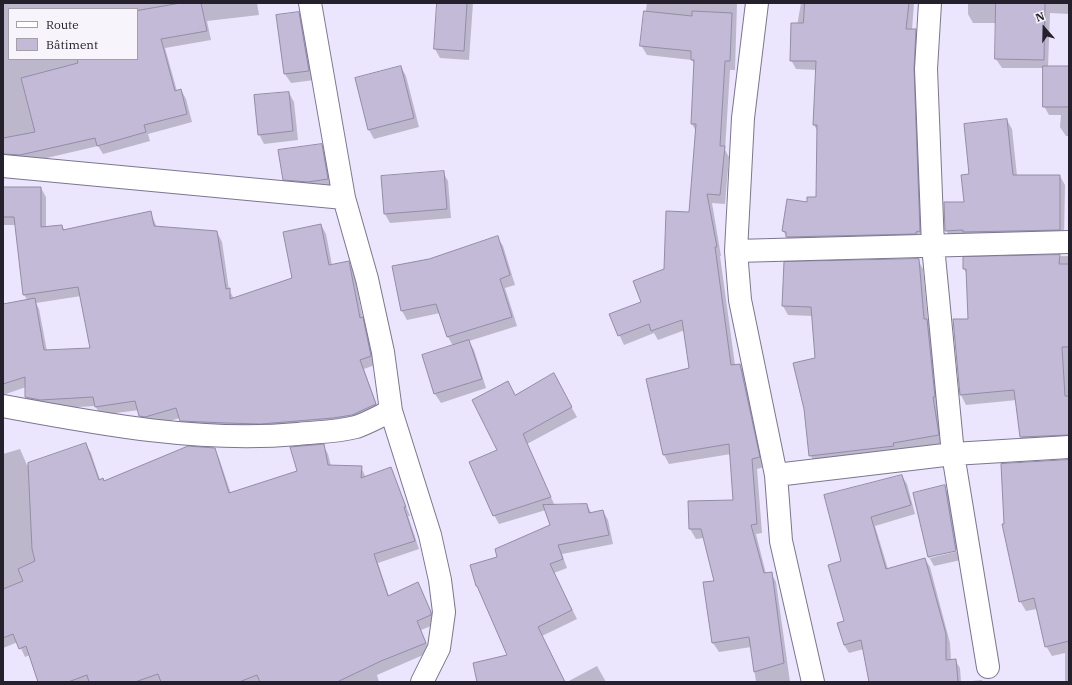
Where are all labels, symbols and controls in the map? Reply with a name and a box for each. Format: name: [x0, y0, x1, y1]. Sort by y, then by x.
legend: [8, 8, 138, 60]
north arrow: [1024, 8, 1064, 48]
text: N: [1033, 9, 1046, 25]
text: Route: [46, 17, 79, 32]
text: Bâtiment: [46, 37, 98, 52]

